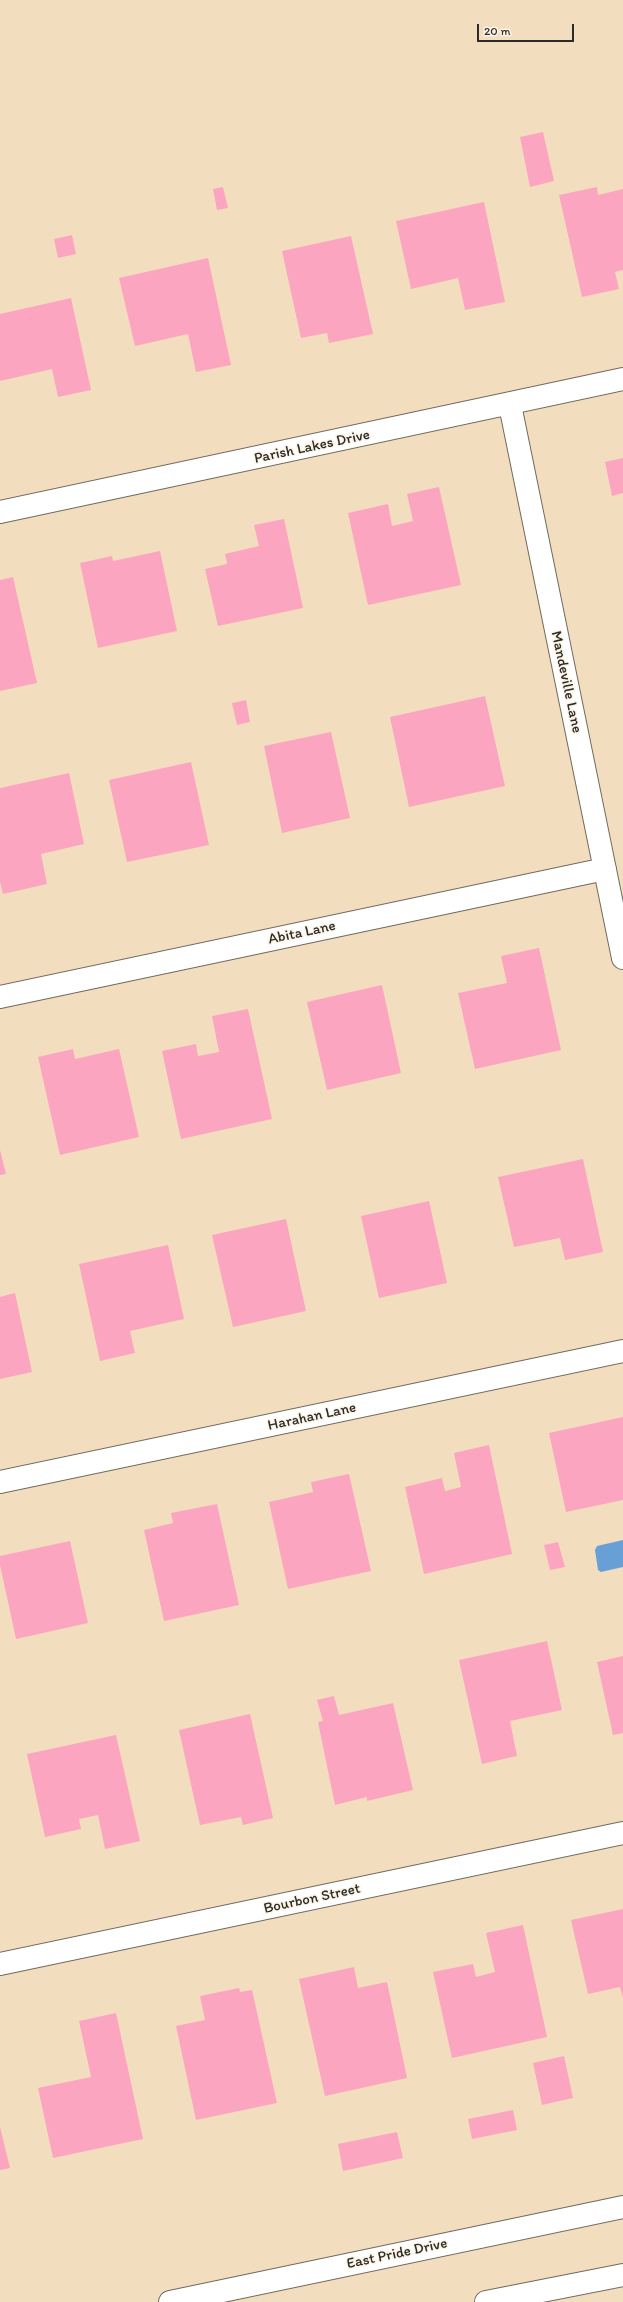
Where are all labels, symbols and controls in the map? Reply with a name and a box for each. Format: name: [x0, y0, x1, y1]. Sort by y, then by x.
scale bar: [479, 16, 576, 42]
text: 20 m: [484, 24, 511, 38]
street label: Parish Lakes Drive: [252, 426, 372, 468]
street label: Mandeville Lane: [546, 629, 586, 735]
street label: Abita Lane: [267, 917, 337, 949]
street label: Harahan Lane: [266, 1399, 358, 1435]
street label: Bourbon Street: [262, 1880, 362, 1918]
street label: East Pride Drive: [345, 2235, 449, 2273]

